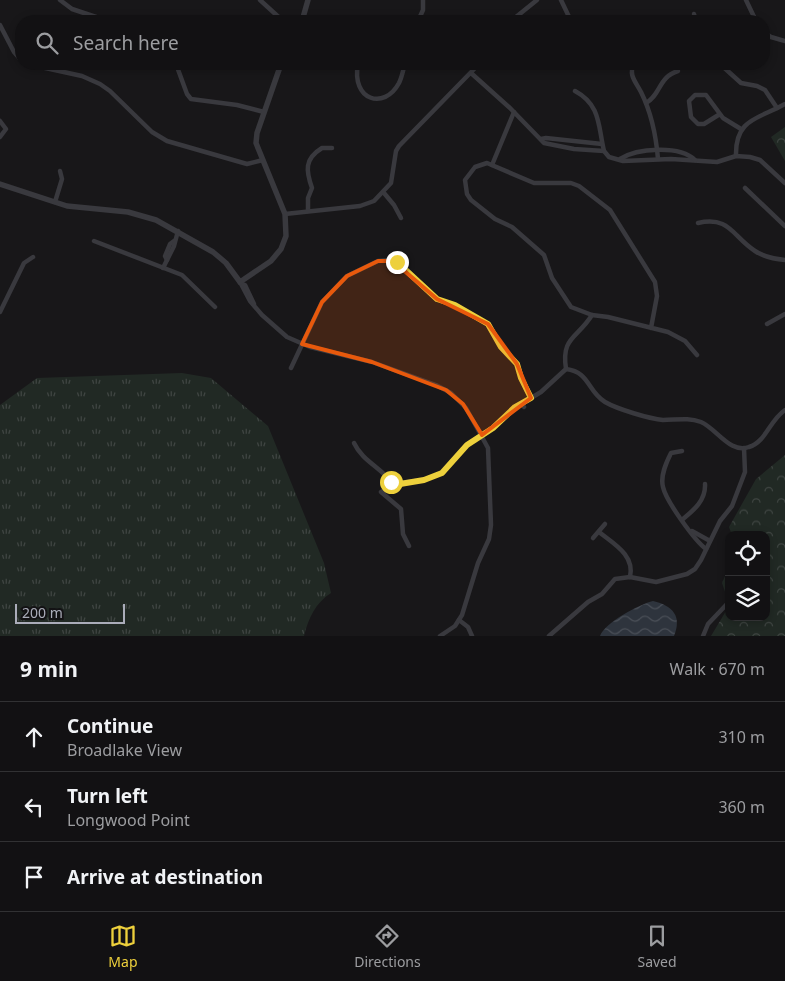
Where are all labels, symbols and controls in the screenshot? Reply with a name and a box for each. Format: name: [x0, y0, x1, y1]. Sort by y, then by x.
search box: [15, 15, 770, 70]
icon: search: [33, 29, 61, 57]
text: Search here: [73, 30, 179, 56]
route end: [386, 251, 409, 274]
route start: [380, 471, 403, 494]
map controls: [725, 531, 770, 621]
button: locate: [725, 531, 770, 576]
button: layers: [725, 576, 770, 621]
scale bar: [15, 601, 125, 624]
text: 200 m: [22, 603, 63, 622]
text: 9 min: [20, 655, 78, 683]
text: Walk · 670 m: [670, 658, 765, 680]
text: Continue: [67, 713, 153, 739]
icon: ahead: [20, 723, 48, 751]
text: 310 m: [718, 726, 765, 748]
text: Broadlake View: [67, 739, 182, 761]
text: Turn left: [67, 783, 148, 809]
icon: left: [20, 793, 48, 821]
text: 360 m: [718, 796, 765, 818]
text: Longwood Point: [67, 809, 190, 831]
icon: arrive: [20, 863, 48, 891]
text: Arrive at destination: [67, 864, 263, 890]
tab: Map: [108, 922, 138, 971]
tab: Directions: [354, 922, 421, 971]
tab: Saved: [637, 922, 677, 971]

